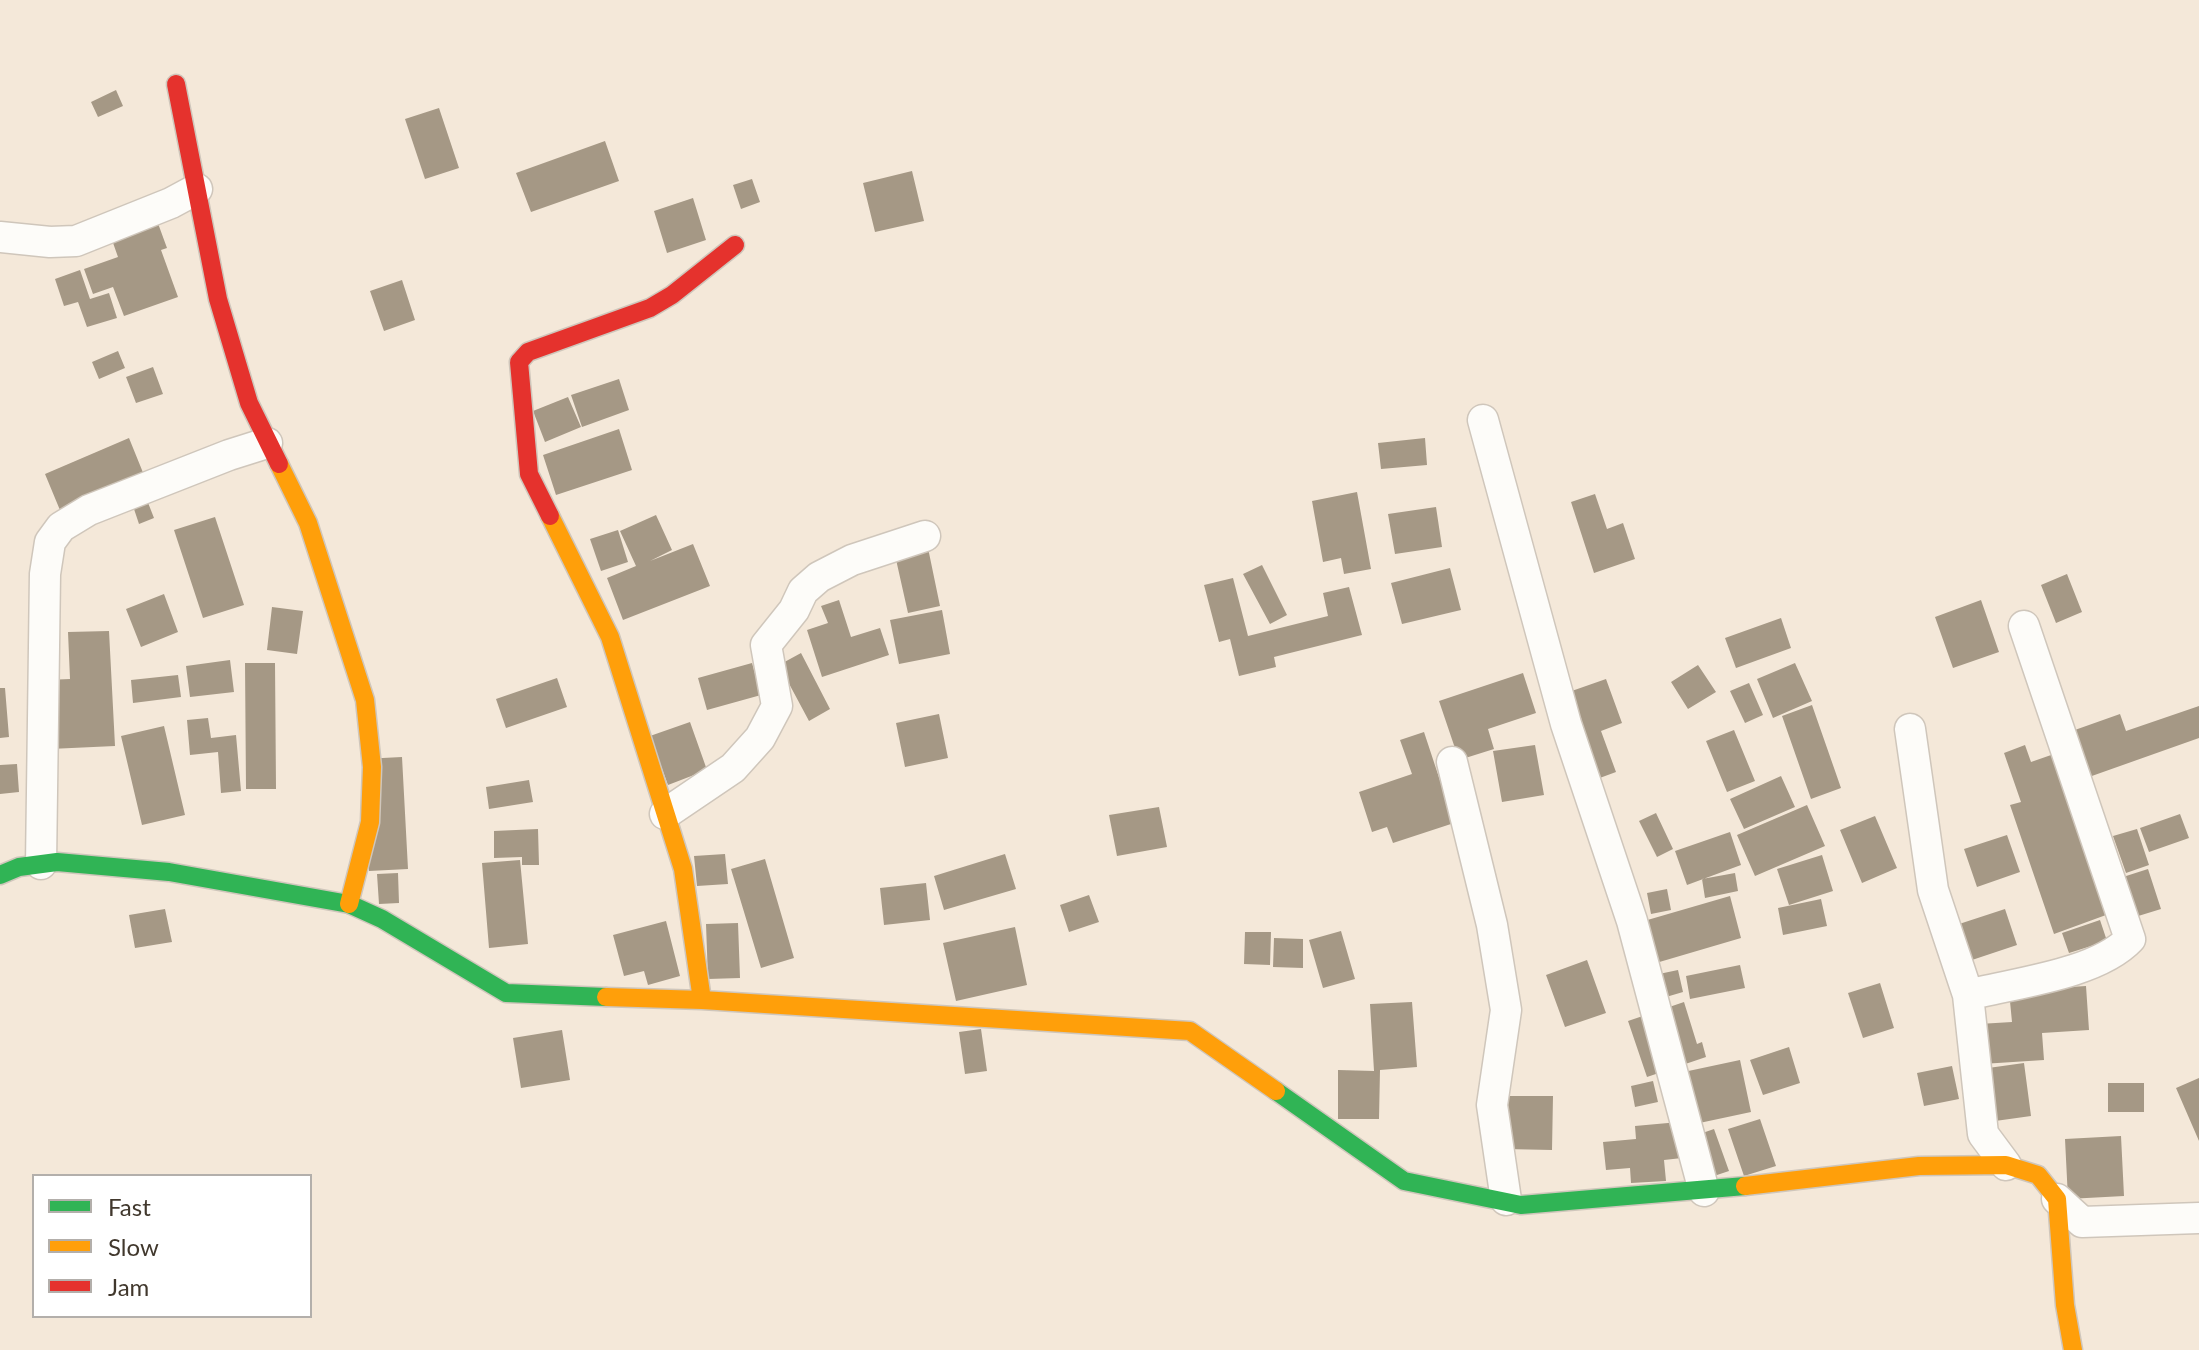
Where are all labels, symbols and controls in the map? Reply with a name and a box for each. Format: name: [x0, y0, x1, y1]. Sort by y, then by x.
legend: [32, 1174, 312, 1318]
text: Fast: [108, 1192, 151, 1221]
text: Slow: [108, 1232, 159, 1261]
text: Jam: [108, 1272, 149, 1301]

